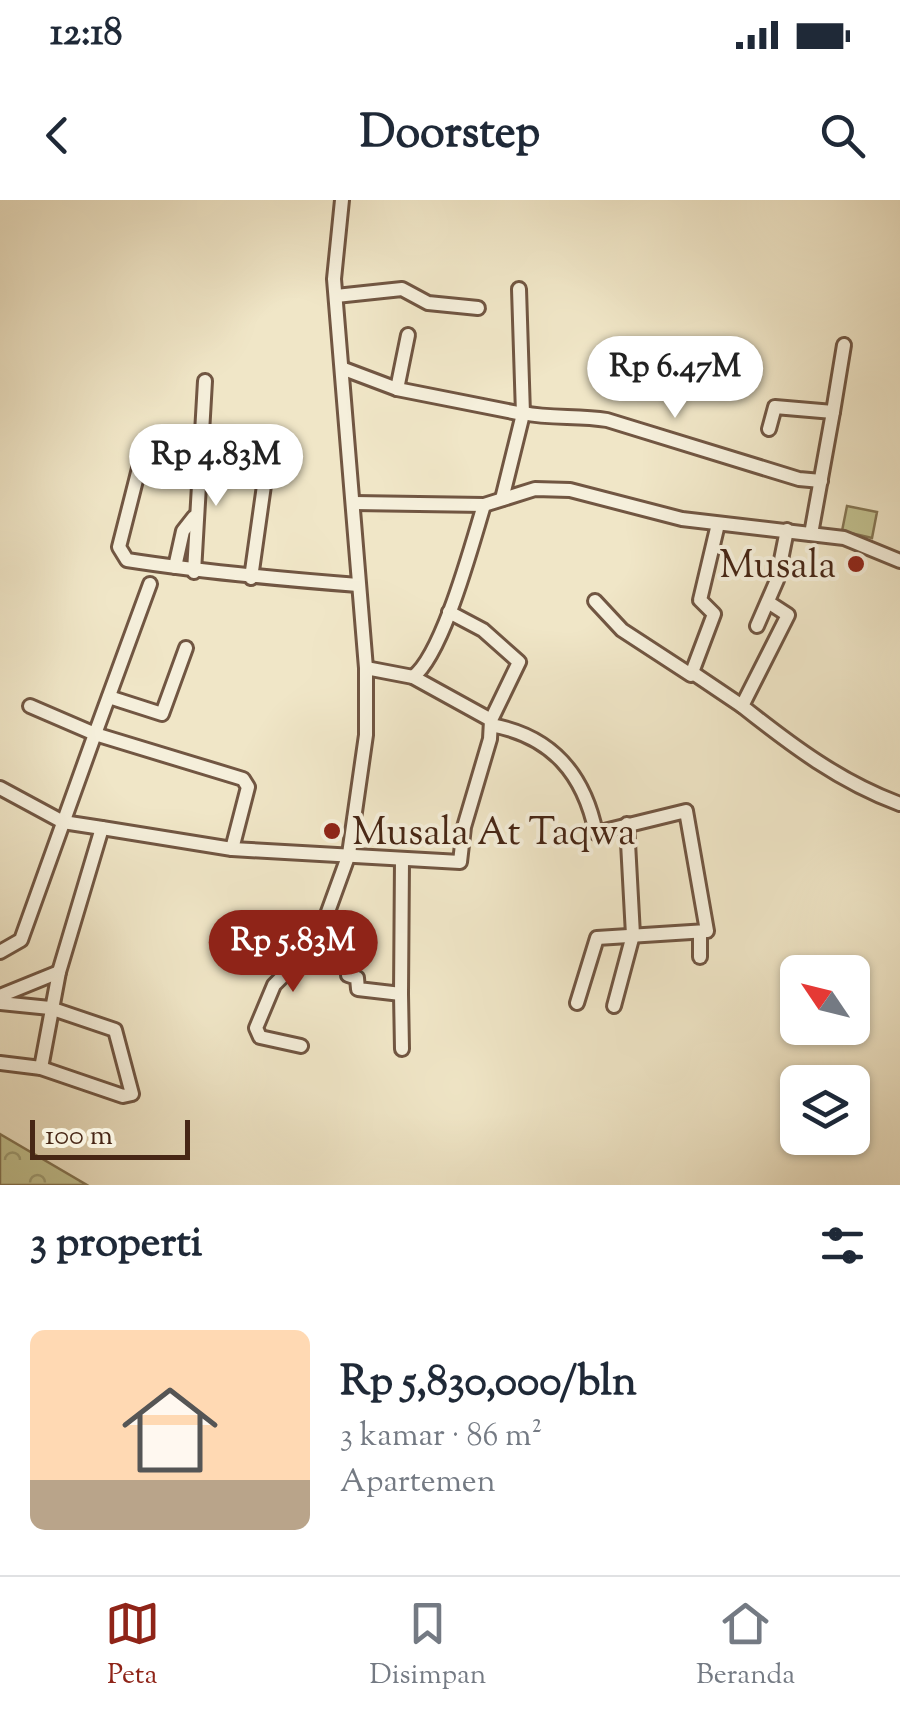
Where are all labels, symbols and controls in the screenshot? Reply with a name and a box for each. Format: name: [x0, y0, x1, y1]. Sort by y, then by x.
text: 12:18: [50, 8, 123, 62]
text: Doorstep: [360, 103, 540, 168]
icon: back: [30, 108, 85, 163]
icon: search: [815, 108, 870, 163]
pin: Rp 6.47M: [572, 336, 778, 421]
text: Rp 6.47M: [609, 345, 741, 391]
pin: Rp 4.83M: [113, 424, 319, 509]
text: Rp 4.83M: [151, 433, 281, 479]
place label: Musala: [719, 541, 836, 595]
marker: Musala: [845, 553, 867, 575]
place label: Musala At Taqwa: [352, 808, 636, 862]
marker: Musala At Taqwa: [321, 820, 343, 842]
pin: Rp 5.83M: [190, 910, 396, 995]
text: Rp 5.83M: [231, 919, 355, 965]
north arrow: [780, 955, 870, 1045]
map controls: [780, 955, 870, 1155]
button: layers: [780, 1065, 870, 1155]
scale bar: [30, 1115, 190, 1160]
text: 100 m: [45, 1117, 113, 1157]
text: 3 properti: [30, 1215, 202, 1275]
icon: filters: [815, 1218, 870, 1273]
text: Rp 5,830,000/bln: [340, 1354, 637, 1414]
icon: home: [110, 1370, 230, 1490]
text: 3 kamar · 86 m²: [340, 1414, 542, 1460]
text: Apartemen: [340, 1460, 496, 1506]
tab: Peta: [105, 1596, 160, 1696]
tab: Disimpan: [369, 1596, 486, 1696]
tab: Beranda: [696, 1596, 795, 1696]

